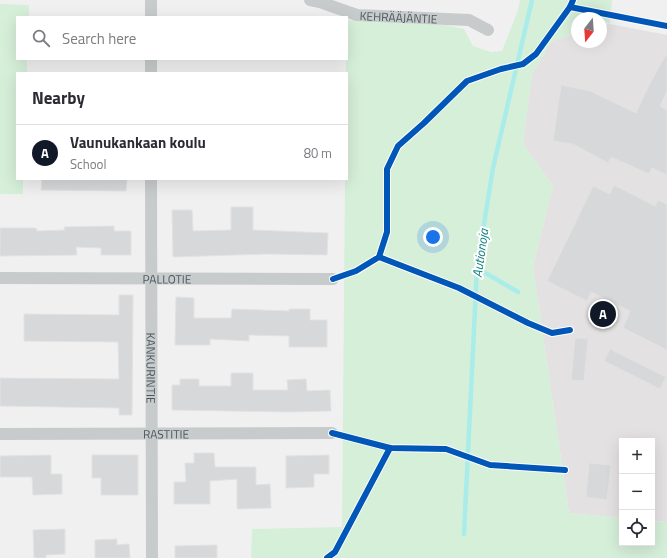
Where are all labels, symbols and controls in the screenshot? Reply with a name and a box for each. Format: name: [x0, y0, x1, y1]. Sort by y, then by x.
street label: KEHRÄÄJÄNTIE: [359, 6, 438, 28]
north arrow: [571, 12, 607, 48]
search box: [16, 16, 348, 60]
icon: search: [30, 27, 52, 49]
text: Search here: [62, 27, 136, 50]
text: Nearby: [32, 85, 85, 111]
text: Vaunukankaan koulu: [70, 131, 206, 154]
text: A: [41, 143, 49, 163]
text: 80 m: [304, 143, 332, 163]
text: School: [70, 154, 106, 174]
water label: Autionoja: [467, 226, 494, 279]
your location: [423, 227, 443, 247]
street label: PALLOTIE: [143, 269, 192, 288]
pin: A: [590, 299, 616, 329]
street label: KANKURINTIE: [142, 332, 161, 404]
street label: RASTITIE: [143, 424, 189, 443]
map controls: [619, 438, 655, 546]
button: +: [619, 438, 655, 474]
button: −: [619, 474, 655, 510]
button: locate: [619, 510, 655, 546]

